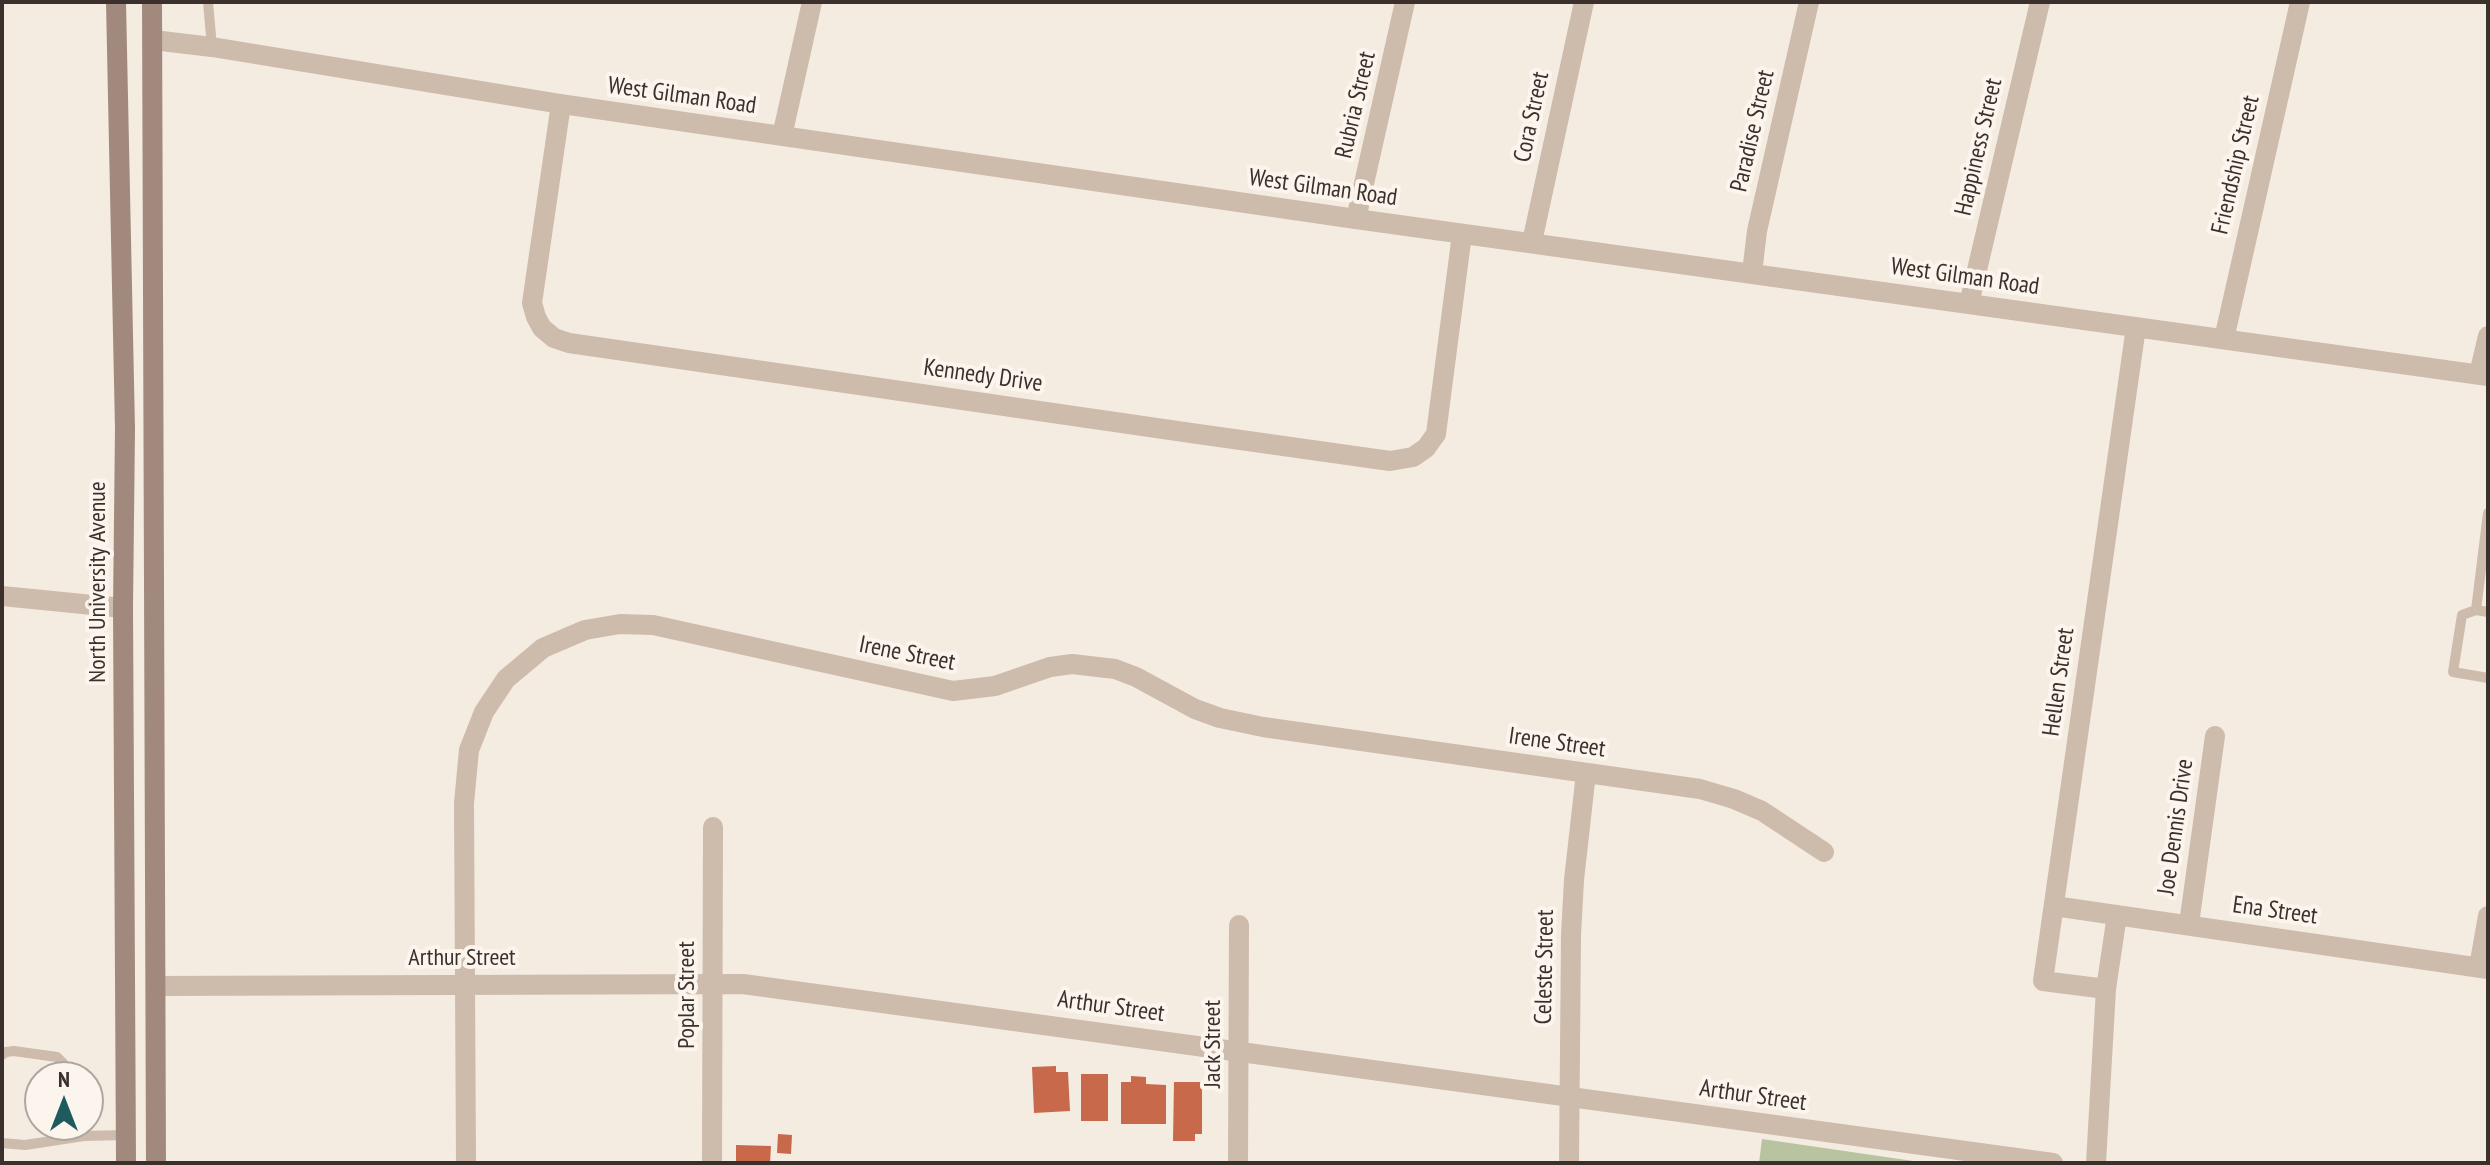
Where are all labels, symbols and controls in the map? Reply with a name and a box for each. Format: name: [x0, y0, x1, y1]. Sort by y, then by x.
street label: Rubria Street: [1330, 49, 1382, 161]
street label: Paradise Street: [1725, 67, 1781, 195]
street label: Cora Street: [1508, 69, 1556, 165]
street label: West Gilman Road: [606, 71, 758, 121]
street label: Happiness Street: [1949, 76, 2009, 218]
street label: Friendship Street: [2206, 93, 2266, 237]
street label: West Gilman Road: [1247, 163, 1399, 213]
street label: West Gilman Road: [1889, 252, 2041, 302]
street label: Kennedy Drive: [922, 353, 1044, 399]
street label: North University Avenue: [84, 481, 112, 683]
street label: Hellen Street: [2037, 626, 2081, 738]
street label: Irene Street: [856, 631, 958, 677]
street label: Irene Street: [1507, 722, 1607, 764]
street label: Joe Dennis Drive: [2152, 757, 2200, 897]
street label: Ena Street: [2231, 891, 2319, 931]
street label: Celeste Street: [1530, 909, 1560, 1025]
street label: Poplar Street: [673, 941, 701, 1049]
street label: Arthur Street: [408, 944, 516, 972]
street label: Arthur Street: [1056, 985, 1166, 1029]
street label: Jack Street: [1199, 1000, 1227, 1088]
north arrow: [24, 1061, 104, 1141]
text: N: [58, 1065, 70, 1093]
street label: Arthur Street: [1698, 1074, 1808, 1118]

